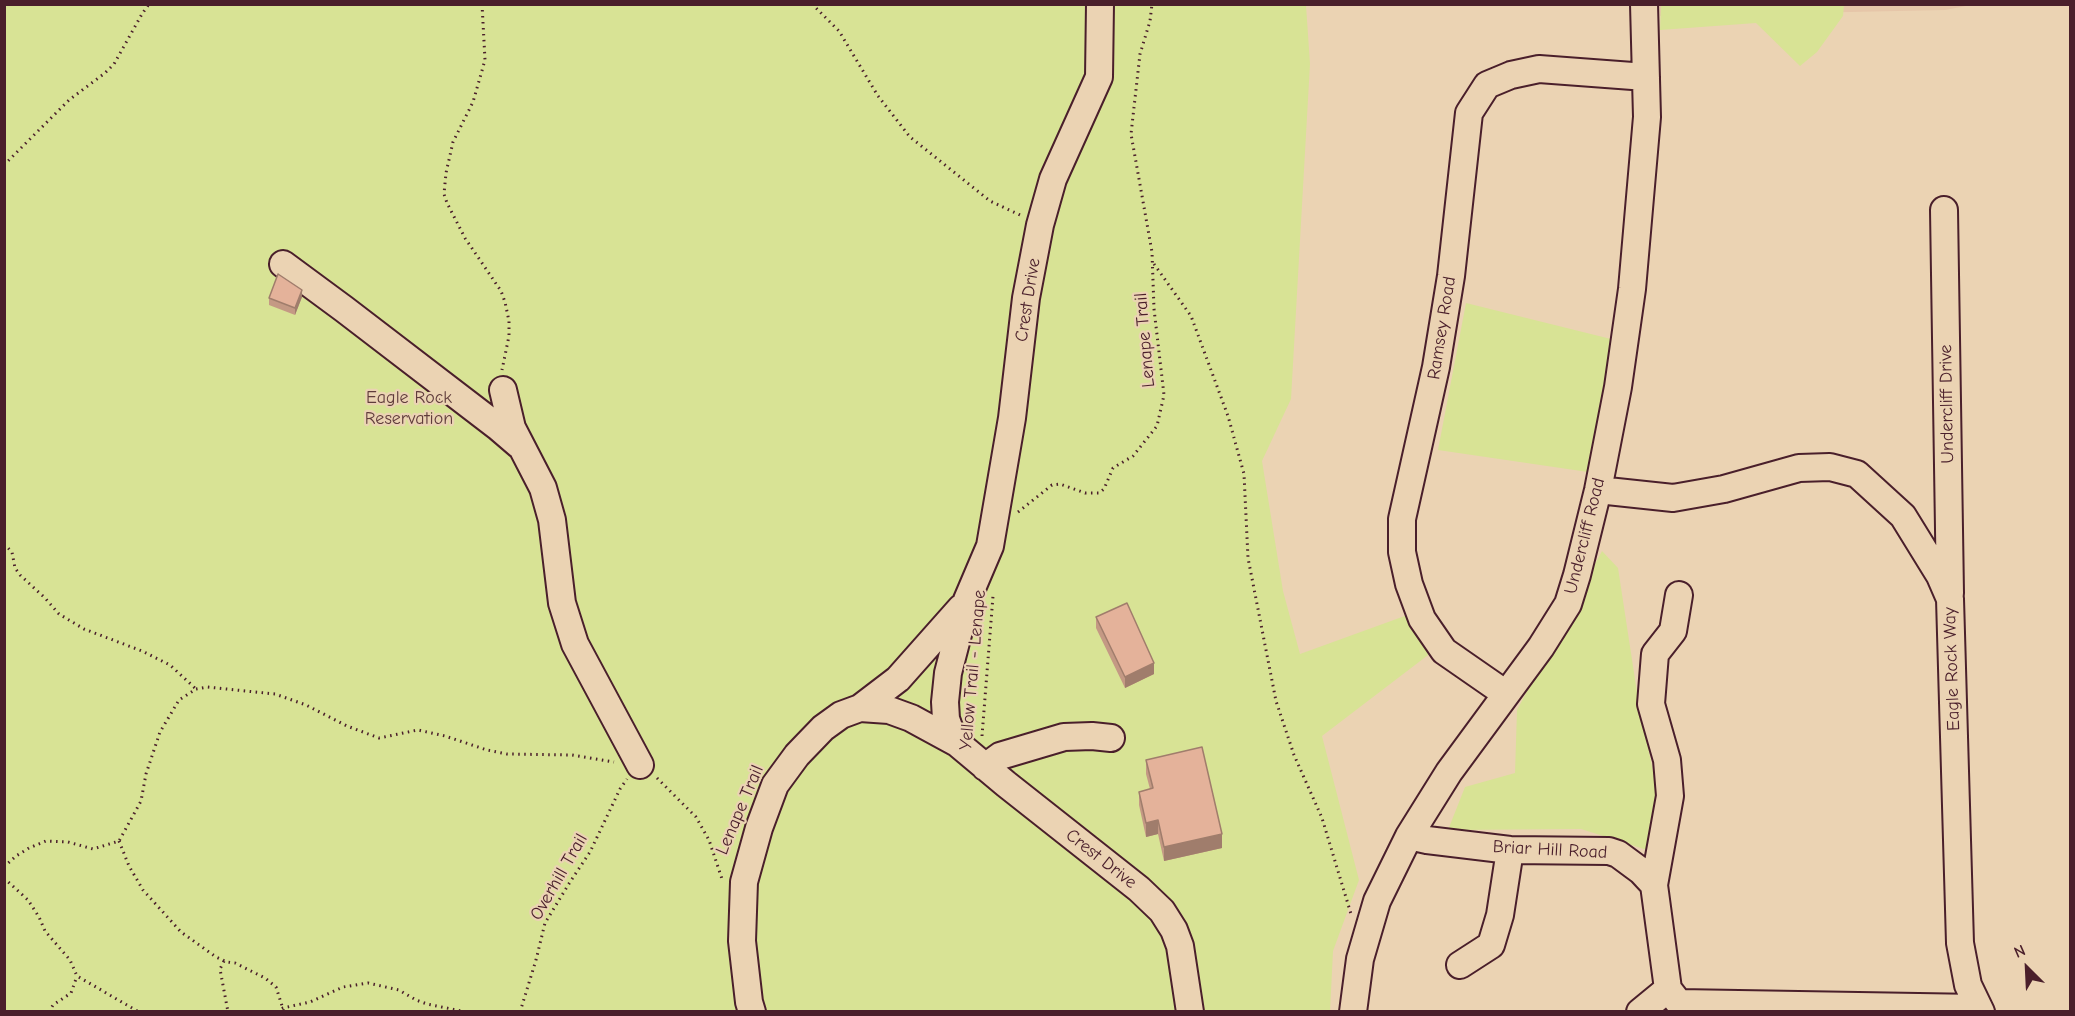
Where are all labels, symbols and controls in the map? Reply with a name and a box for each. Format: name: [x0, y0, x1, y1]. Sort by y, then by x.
street label: Crest Drive: [1011, 257, 1045, 343]
street label: Ramsey Road: [1423, 275, 1461, 381]
street label: Lenape Trail: [1130, 292, 1160, 388]
street label: Undercliff Drive: [1935, 344, 1959, 464]
park label: Eagle Rock Reservation: [365, 387, 453, 430]
street label: Undercliff Road: [1560, 476, 1610, 596]
street label: Yellow Trail - Lenape: [955, 589, 991, 751]
street label: Eagle Rock Way: [1939, 607, 1965, 731]
street label: Lenape Trail: [711, 762, 769, 858]
street label: Crest Drive: [1061, 825, 1141, 893]
street label: Overhill Trail: [526, 830, 592, 924]
street label: Briar Hill Road: [1492, 836, 1608, 864]
north arrow: [1997, 938, 2057, 998]
text: N: [2011, 941, 2028, 962]

